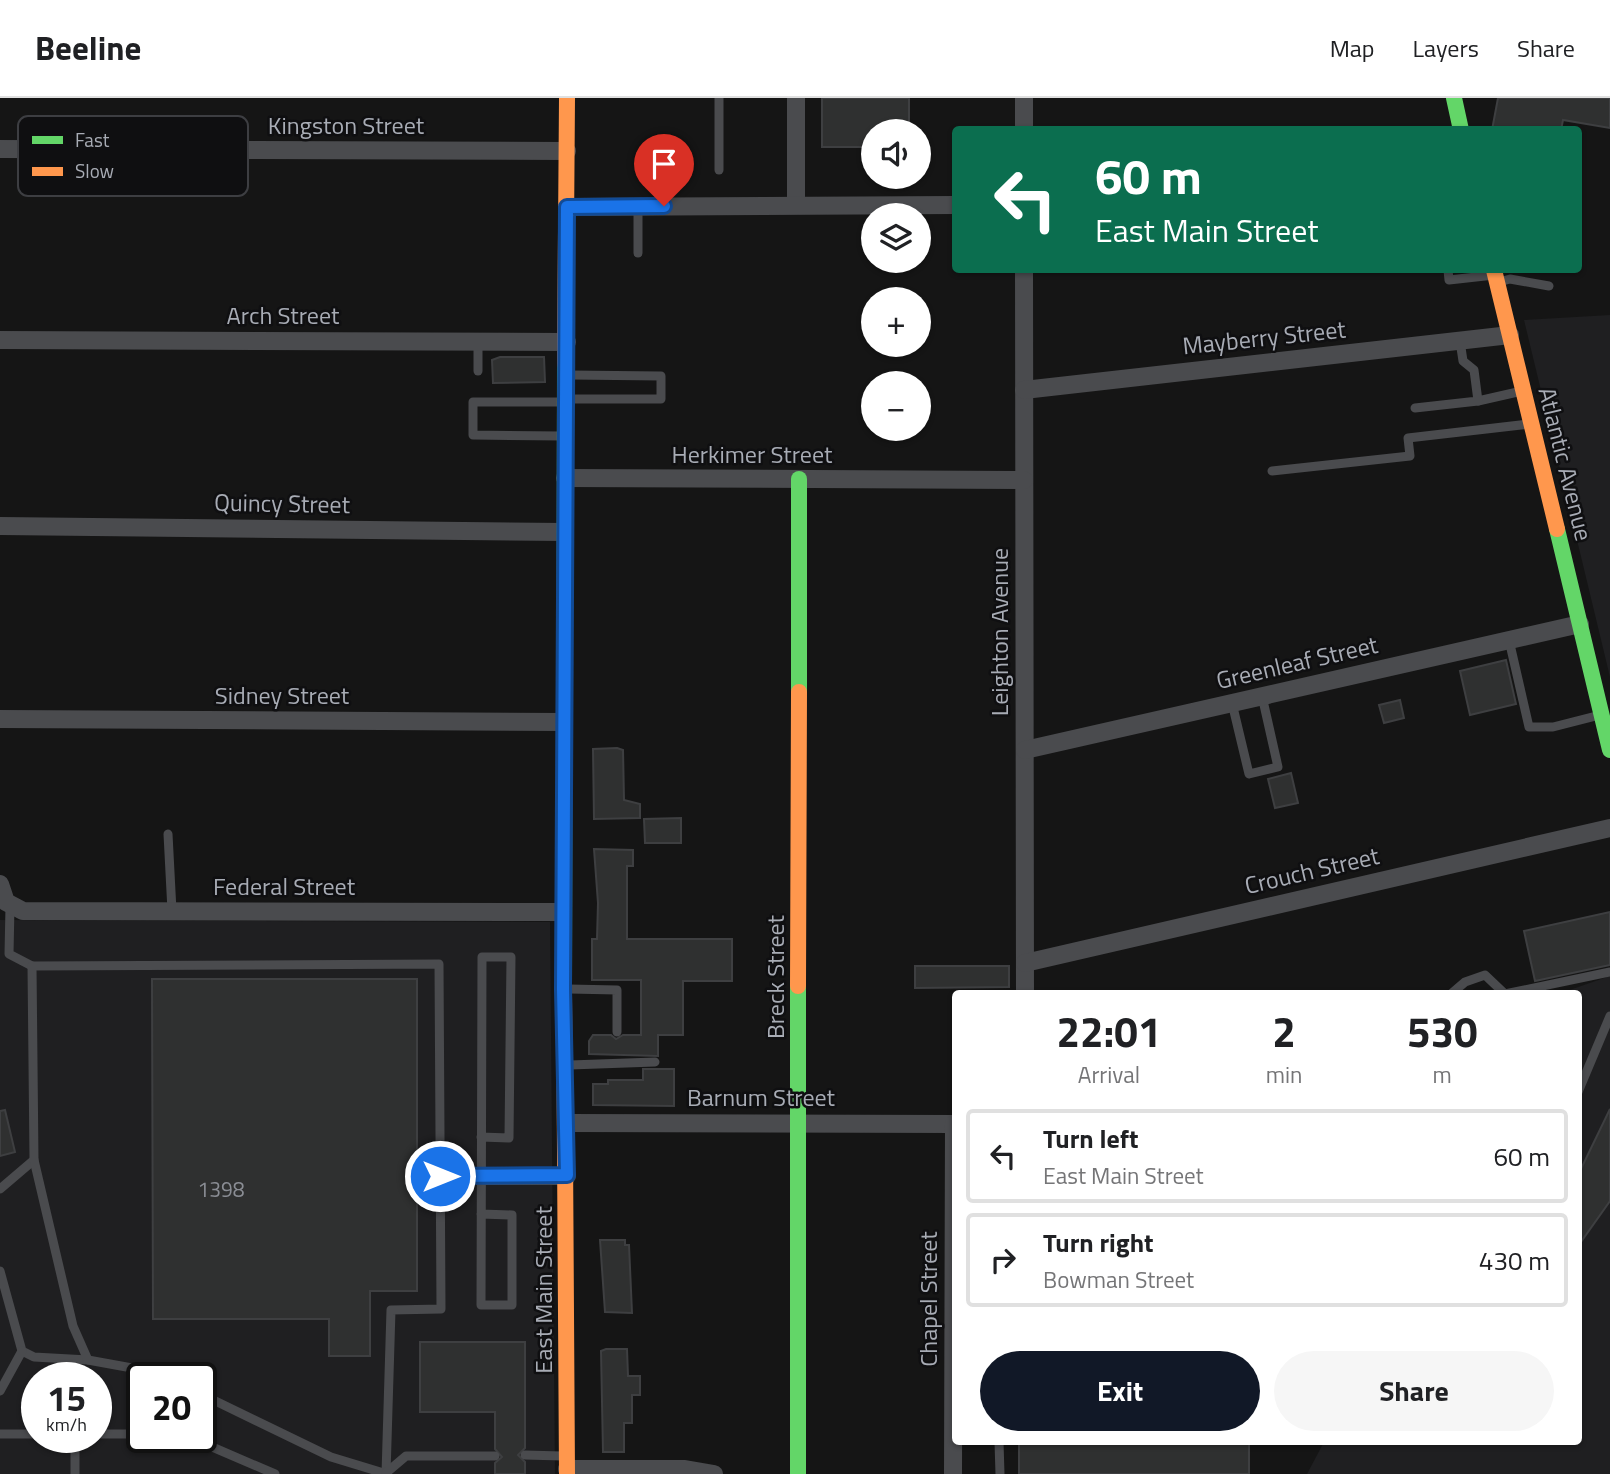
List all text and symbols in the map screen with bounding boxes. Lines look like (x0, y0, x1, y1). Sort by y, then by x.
text: Beeline (35, 23, 141, 73)
text: Map (1330, 30, 1375, 66)
text: Layers (1413, 30, 1479, 66)
text: Share (1517, 30, 1575, 66)
street label: Kingston Street (268, 107, 425, 143)
legend (18, 116, 248, 196)
map controls (861, 119, 931, 441)
button: sound (861, 119, 931, 189)
text: Fast (75, 125, 110, 154)
pin (634, 134, 694, 206)
text: 60 m (1095, 138, 1202, 213)
icon: arrive (645, 145, 683, 183)
icon: left (980, 154, 1071, 245)
text: Slow (75, 156, 114, 185)
button: layers (861, 203, 931, 273)
text: East Main Street (1095, 206, 1319, 254)
button: + (861, 287, 931, 357)
street label: Arch Street (227, 297, 340, 333)
street label: Mayberry Street (1181, 310, 1348, 363)
button: − (861, 371, 931, 441)
street label: Atlantic Avenue (1529, 383, 1602, 544)
street label: Herkimer Street (672, 436, 833, 472)
street label: Quincy Street (214, 484, 351, 522)
street label: Leighton Avenue (981, 548, 1017, 716)
street label: Greenleaf Street (1212, 626, 1382, 698)
street label: Sidney Street (215, 677, 350, 713)
street label: Crouch Street (1241, 837, 1383, 903)
street label: Federal Street (213, 868, 356, 904)
street label: Breck Street (757, 914, 793, 1039)
text: 22:01 (1056, 999, 1161, 1063)
text: 2 (1272, 999, 1296, 1063)
text: 530 (1407, 999, 1477, 1063)
text: Arrival (1078, 1057, 1140, 1092)
text: min (1266, 1057, 1302, 1092)
text: m (1433, 1057, 1452, 1092)
street label: Barnum Street (687, 1079, 836, 1115)
text: Turn left (1043, 1119, 1138, 1158)
icon: left (984, 1137, 1022, 1175)
text: 60 m (1493, 1137, 1550, 1176)
position arrow (403, 1139, 477, 1213)
text: East Main Street (1043, 1158, 1204, 1193)
house number: 1398 (197, 1173, 245, 1205)
street label: East Main Street (525, 1206, 561, 1374)
text: Turn right (1043, 1223, 1154, 1262)
street label: Chapel Street (910, 1231, 946, 1367)
icon: right (984, 1241, 1022, 1279)
text: 430 m (1479, 1241, 1550, 1280)
text: Bowman Street (1043, 1262, 1194, 1297)
button: Exit (980, 1351, 1260, 1431)
button: Share (1274, 1351, 1554, 1431)
speed limit sign: 20 (126, 1362, 217, 1453)
text: 15 (47, 1371, 86, 1425)
text: km/h (46, 1411, 87, 1438)

